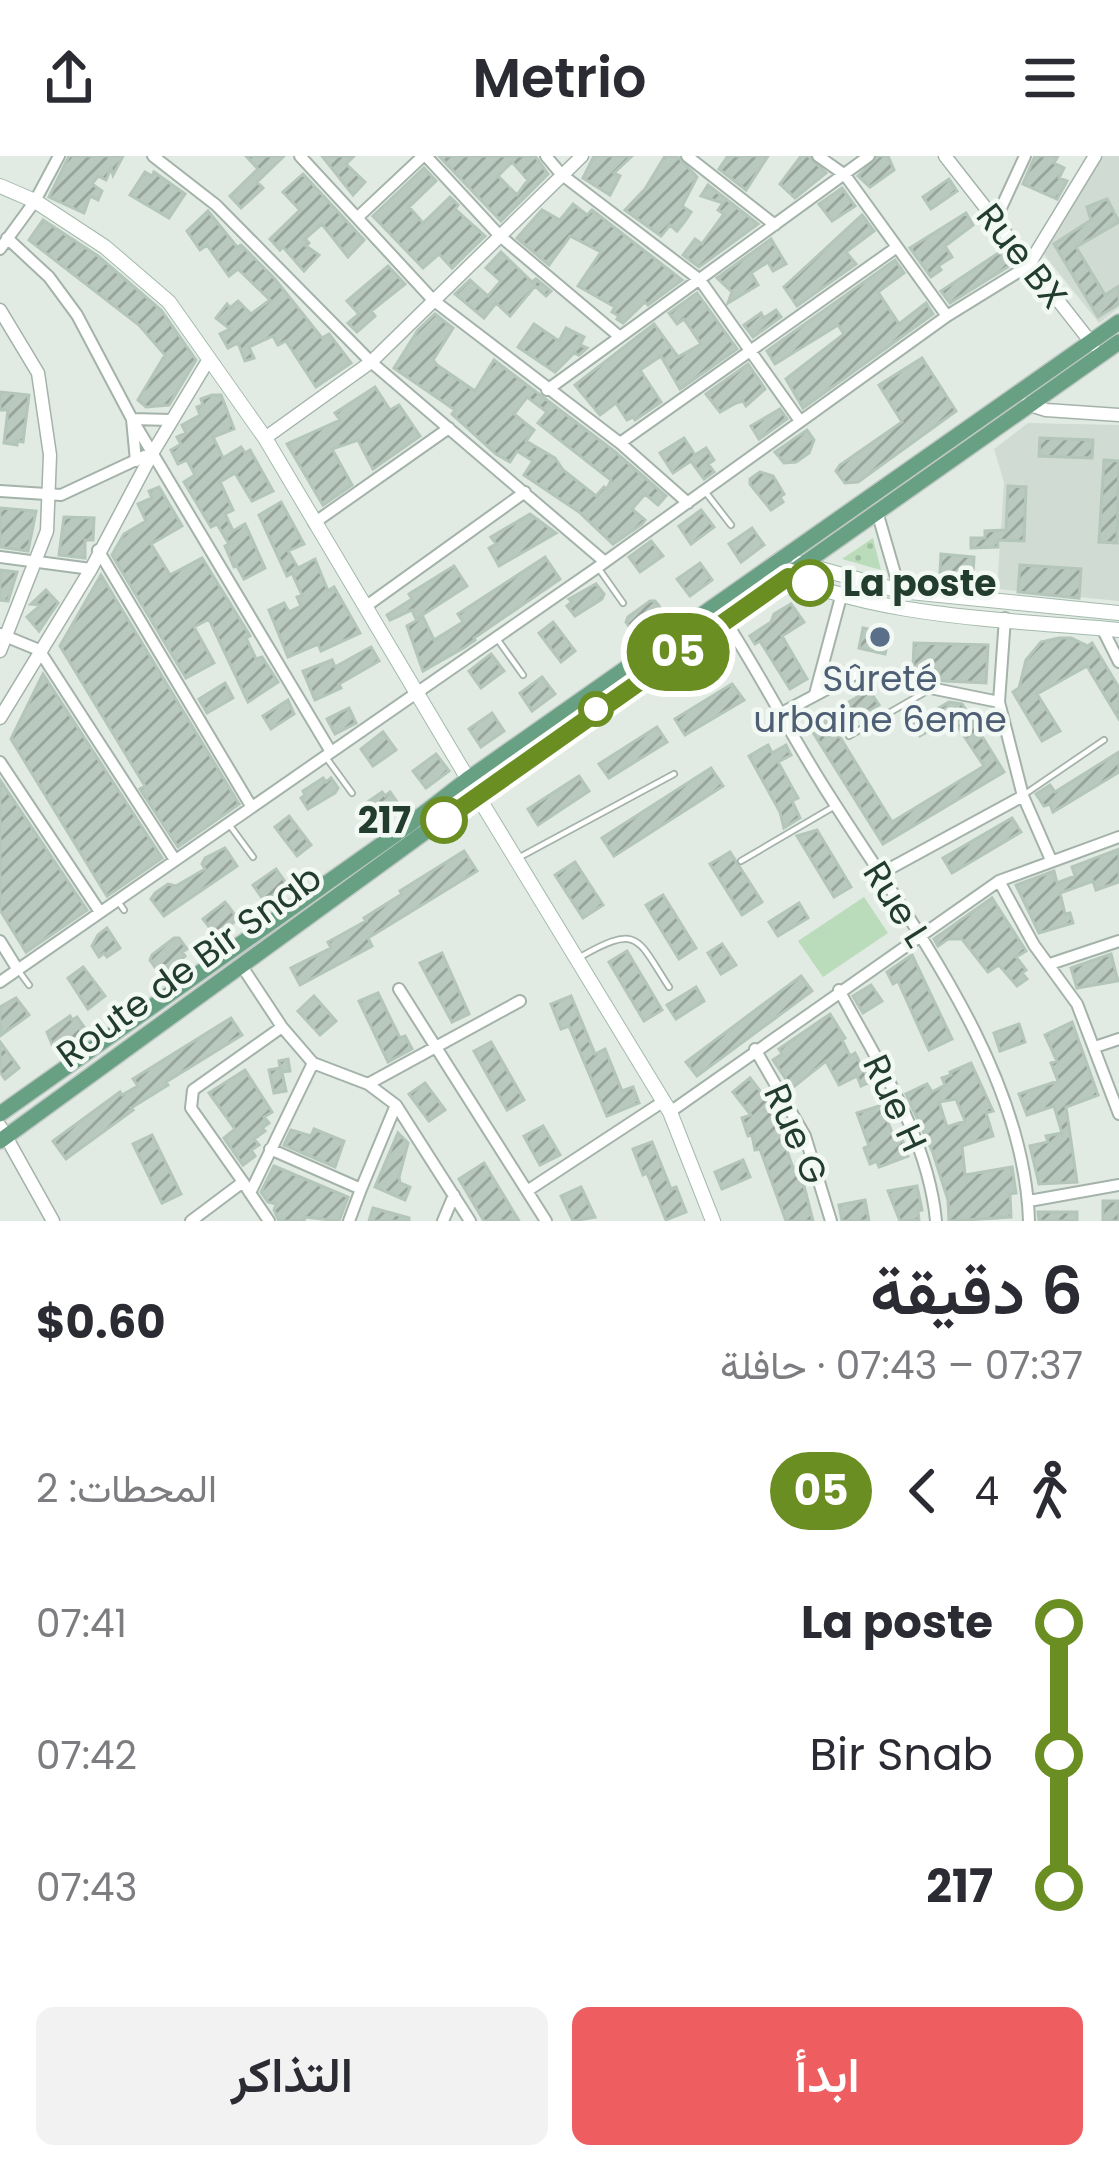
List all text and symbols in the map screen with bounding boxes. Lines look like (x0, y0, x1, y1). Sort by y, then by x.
text: Metrio (472, 40, 647, 116)
icon: share (36, 45, 102, 111)
icon: menu (1017, 45, 1083, 111)
street label: Rue BX (965, 193, 1079, 319)
place label: La poste (843, 558, 997, 609)
marker: La poste (788, 561, 832, 605)
line badge: 05 (624, 613, 732, 691)
text: 05 (651, 622, 705, 681)
marker: Sûreté urbaine 6eme (867, 624, 893, 650)
place label: Sûreté urbaine 6eme (753, 653, 1007, 745)
unlabelled marker (580, 693, 612, 725)
place label: 217 (358, 795, 411, 846)
marker: 217 (422, 798, 466, 842)
street label: Rue L (851, 851, 943, 957)
street label: Route de Bir Snab (46, 852, 332, 1080)
street label: Rue H (850, 1046, 940, 1160)
street label: Rue G (751, 1076, 841, 1192)
text: 6 دقيقة (870, 1245, 1083, 1337)
text: $0.60 (36, 1291, 166, 1354)
text: 07:37 – 07:43 · حافلة (720, 1338, 1083, 1393)
icon: back (890, 1458, 956, 1524)
icon: walk (1017, 1458, 1083, 1524)
text: المحطات: 2 (36, 1461, 217, 1516)
text: 05 (794, 1461, 848, 1520)
text: 4 (974, 1464, 999, 1519)
text: La poste (801, 1591, 993, 1654)
text: 07:41 (36, 1596, 127, 1651)
text: Bir Snab (809, 1723, 993, 1786)
text: 07:42 (36, 1728, 137, 1783)
text: 217 (926, 1855, 993, 1918)
text: 07:43 (36, 1860, 138, 1915)
button: التذاكر (36, 2007, 548, 2145)
button: ابدأ (572, 2007, 1083, 2145)

